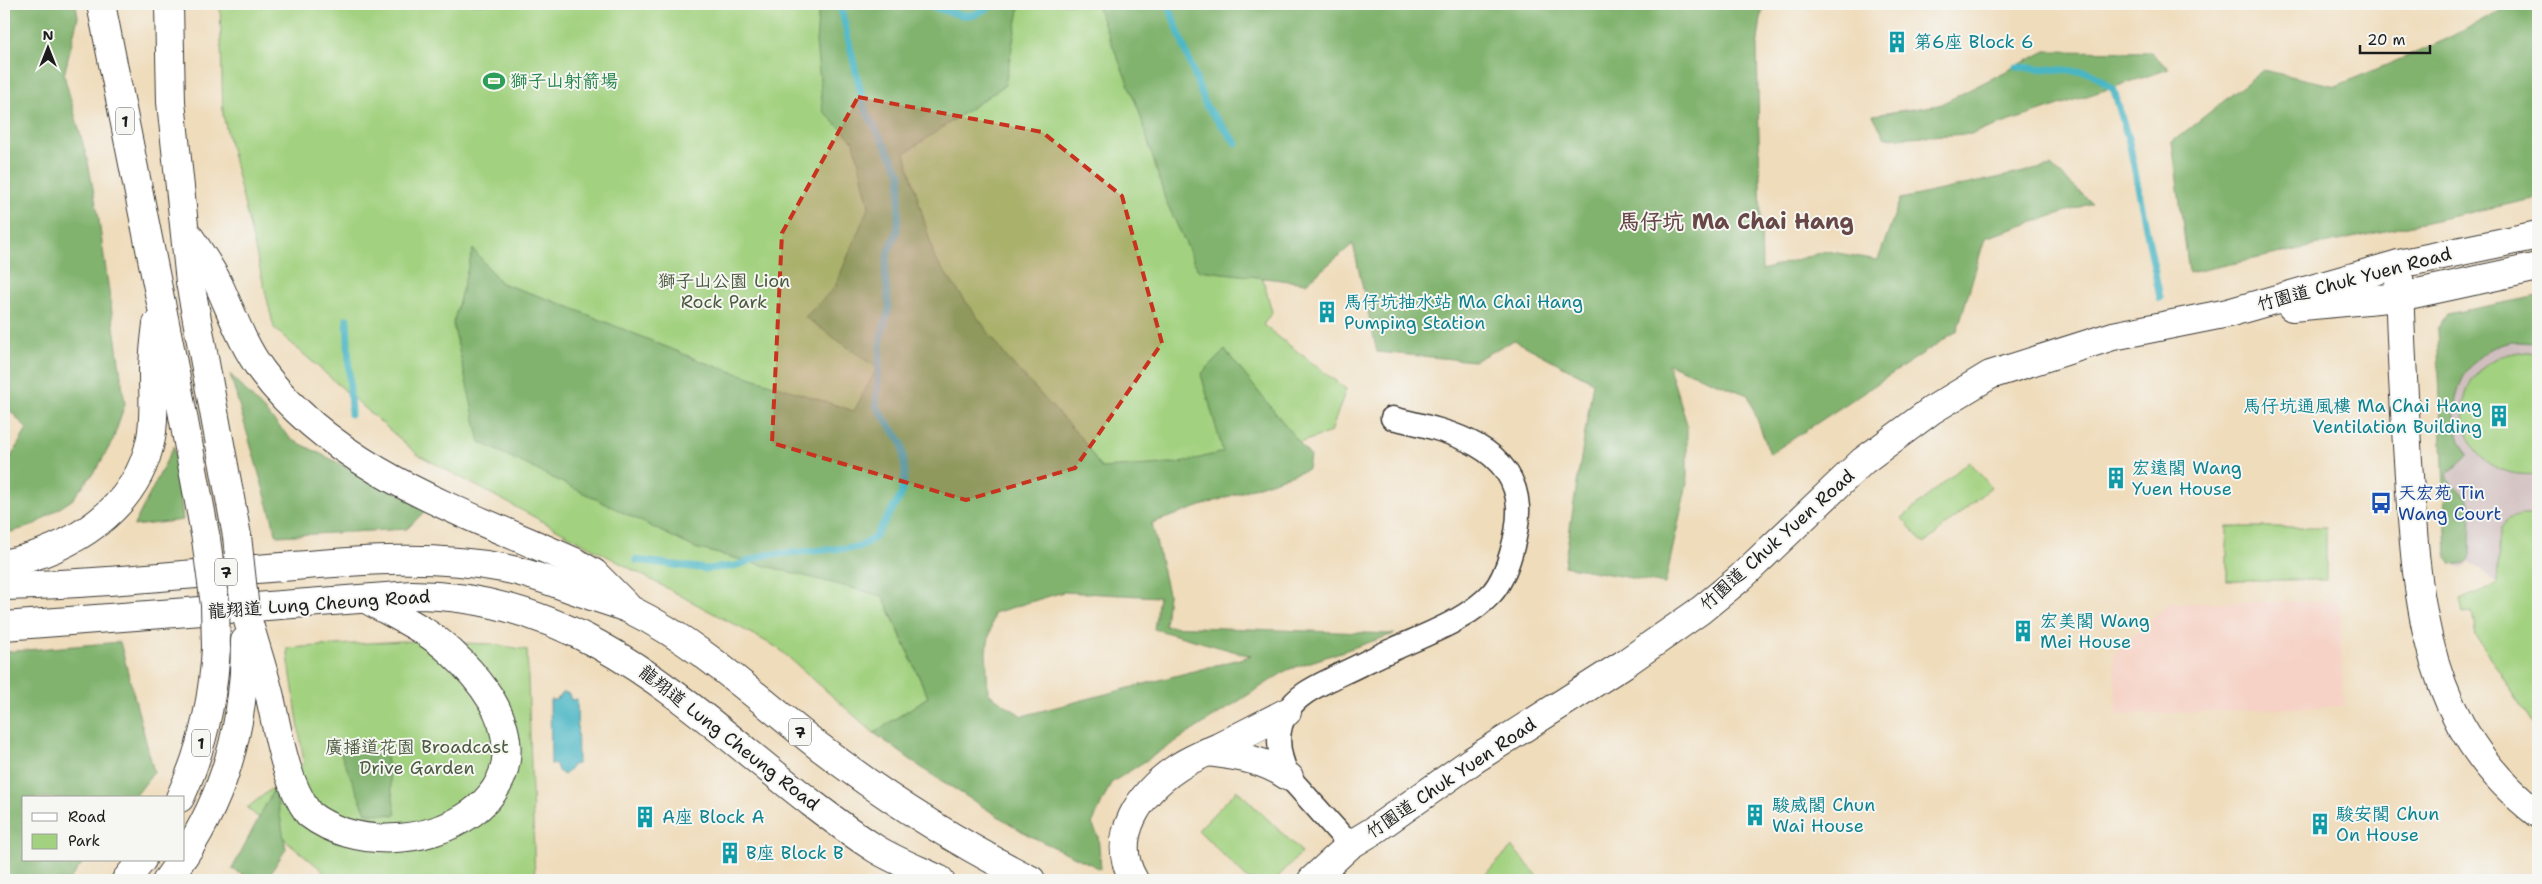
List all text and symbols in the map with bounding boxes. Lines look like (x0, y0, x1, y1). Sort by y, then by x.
north arrow (22, 22, 72, 72)
scale bar (2360, 22, 2430, 54)
text: N (42, 26, 54, 44)
building icon: 第6座 Block 6 (1884, 29, 1910, 55)
place label: 第6座 Block 6 (1914, 30, 2034, 54)
text: 20 m (2367, 30, 2406, 50)
sports icon: 獅子山射箭場 (481, 68, 507, 94)
place label: 獅子山射箭場 (510, 69, 618, 93)
road number: 1 (116, 108, 134, 134)
district label: 馬仔坑 Ma Chai Hang (1618, 207, 1854, 236)
street label: 竹園道 Chuk Yuen Road (2254, 241, 2454, 317)
park label: 獅子山公園 Lion Rock Park (658, 269, 790, 314)
place label: 馬仔坑抽水站 Ma Chai Hang Pumping Station (1344, 290, 1583, 335)
building icon: 馬仔坑抽水站 Ma Chai Hang Pumping Station (1314, 299, 1340, 325)
place label: 馬仔坑通風樓 Ma Chai Hang Ventilation Building (2243, 394, 2482, 439)
building icon: 馬仔坑通風樓 Ma Chai Hang Ventilation Building (2486, 403, 2512, 429)
place label: 宏遠閣 Wang Yuen House (2132, 456, 2242, 501)
street label: 竹園道 Chuk Yuen Road (1694, 464, 1860, 616)
building icon: 宏遠閣 Wang Yuen House (2103, 465, 2129, 491)
place label: 天宏苑 Tin Wang Court (2398, 481, 2502, 526)
bus stop icon: 天宏苑 Tin Wang Court (2368, 490, 2394, 516)
road number: 7 (215, 558, 237, 586)
street label: 龍翔道 Lung Cheung Road (207, 584, 431, 624)
place label: 宏美閣 Wang Mei House (2040, 609, 2150, 654)
building icon: 宏美閣 Wang Mei House (2010, 618, 2036, 644)
street label: 龍翔道 Lung Cheung Road (634, 660, 824, 816)
street label: 竹園道 Chuk Yuen Road (1361, 712, 1541, 844)
road number: 7 (789, 719, 811, 746)
road number: 1 (192, 730, 210, 756)
park label: 廣播道花園 Broadcast Drive Garden (325, 735, 509, 780)
place label: 駿威閣 Chun Wai House (1772, 793, 1875, 838)
legend (22, 796, 185, 862)
building icon: 駿威閣 Chun Wai House (1742, 802, 1768, 828)
place label: 駿安閣 Chun On House (2336, 802, 2439, 847)
building icon: A座 Block A (632, 804, 658, 830)
place label: A座 Block A (662, 805, 765, 829)
text: Road (68, 807, 106, 827)
building icon: 駿安閣 Chun On House (2307, 811, 2333, 837)
text: Park (68, 831, 100, 851)
building icon: B座 Block B (717, 840, 743, 866)
place label: B座 Block B (746, 841, 844, 865)

